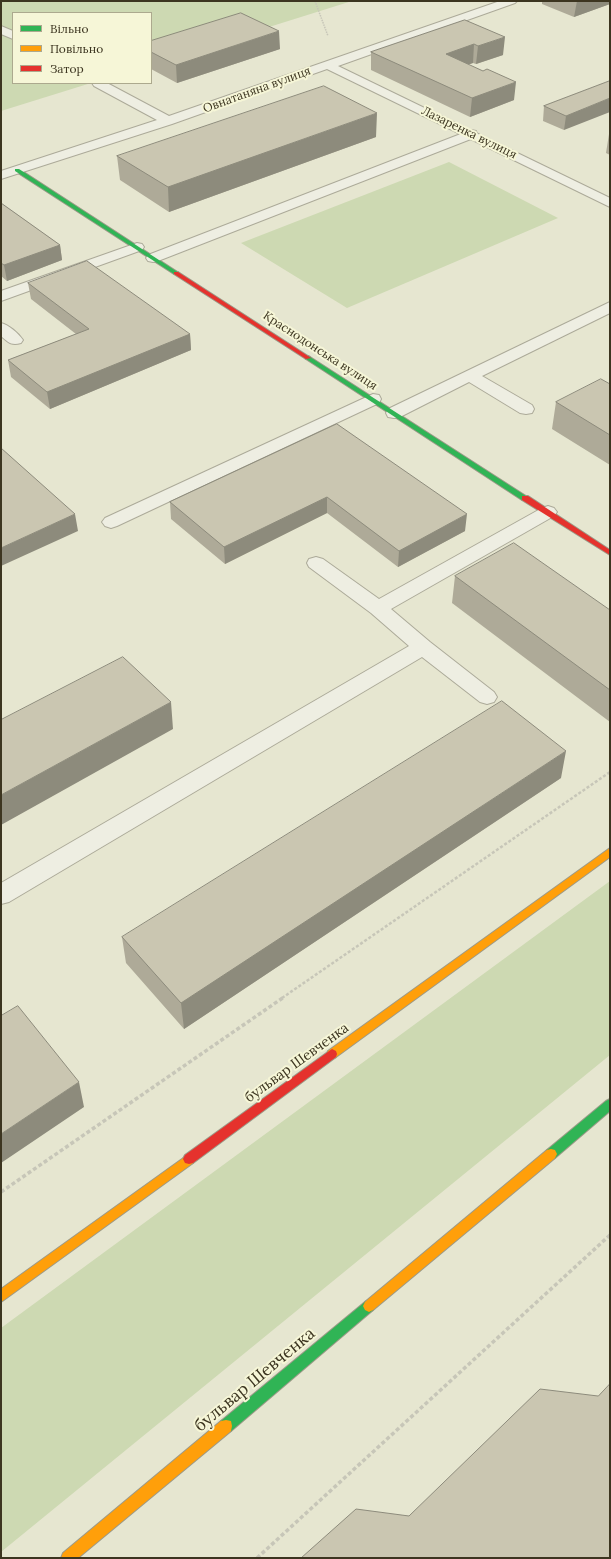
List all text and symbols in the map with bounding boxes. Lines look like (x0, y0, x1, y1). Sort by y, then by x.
legend (12, 12, 152, 84)
text: Вільно (50, 21, 89, 36)
text: Повільно (50, 41, 103, 56)
text: Затор (50, 61, 84, 76)
street label: Овнатаняна вулиця (201, 64, 313, 116)
street label: Лазаренка вулиця (419, 104, 519, 162)
street label: Краснодонська вулиця (260, 309, 380, 393)
street label: бульвар Шевченка (242, 1020, 352, 1106)
street label: бульвар Шевченка (191, 1324, 319, 1436)

